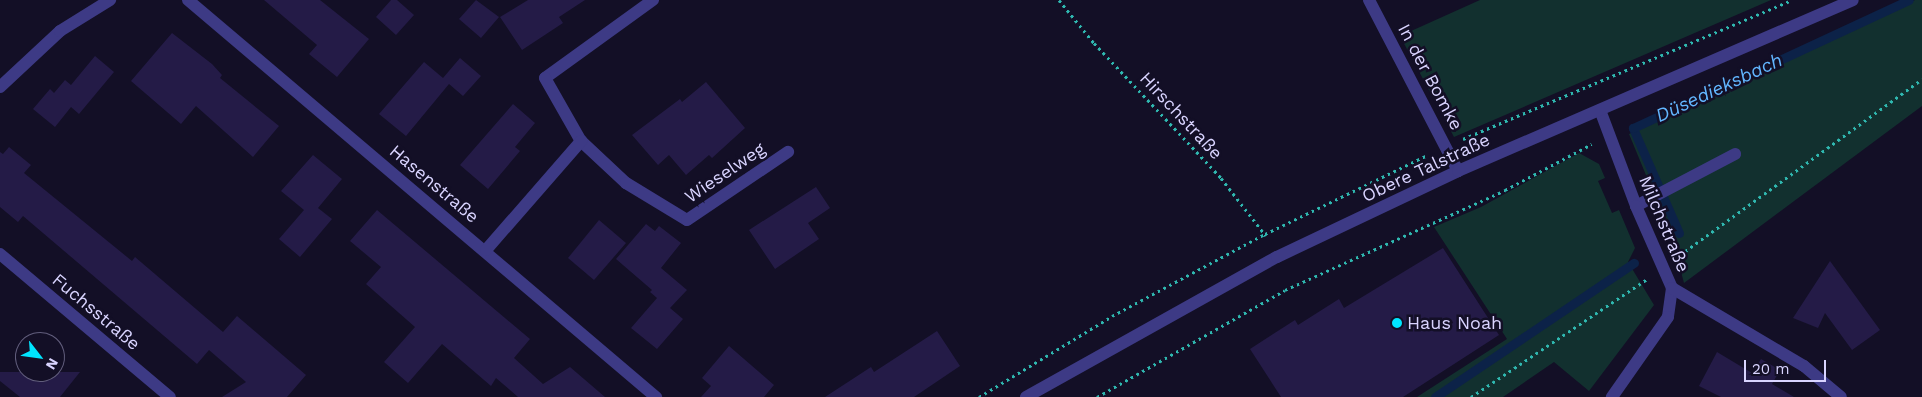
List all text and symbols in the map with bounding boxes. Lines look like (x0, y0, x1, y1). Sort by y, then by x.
street label: In der Bomke (1393, 20, 1467, 134)
water label: Düsedieksbach (1652, 49, 1786, 127)
street label: Hirschstraße (1135, 68, 1227, 164)
street label: Obere Talstraße (1358, 129, 1494, 207)
street label: Wieselweg (681, 138, 769, 208)
street label: Hasenstraße (385, 140, 483, 228)
street label: Milchstraße (1634, 173, 1694, 275)
street label: Fuchsstraße (48, 269, 144, 355)
place label: Haus Noah (1407, 312, 1502, 334)
marker: Haus Noah (1391, 317, 1403, 329)
north arrow (15, 332, 65, 382)
scale bar (1747, 350, 1830, 382)
text: N (43, 356, 62, 372)
text: 20 m (1752, 360, 1790, 378)

